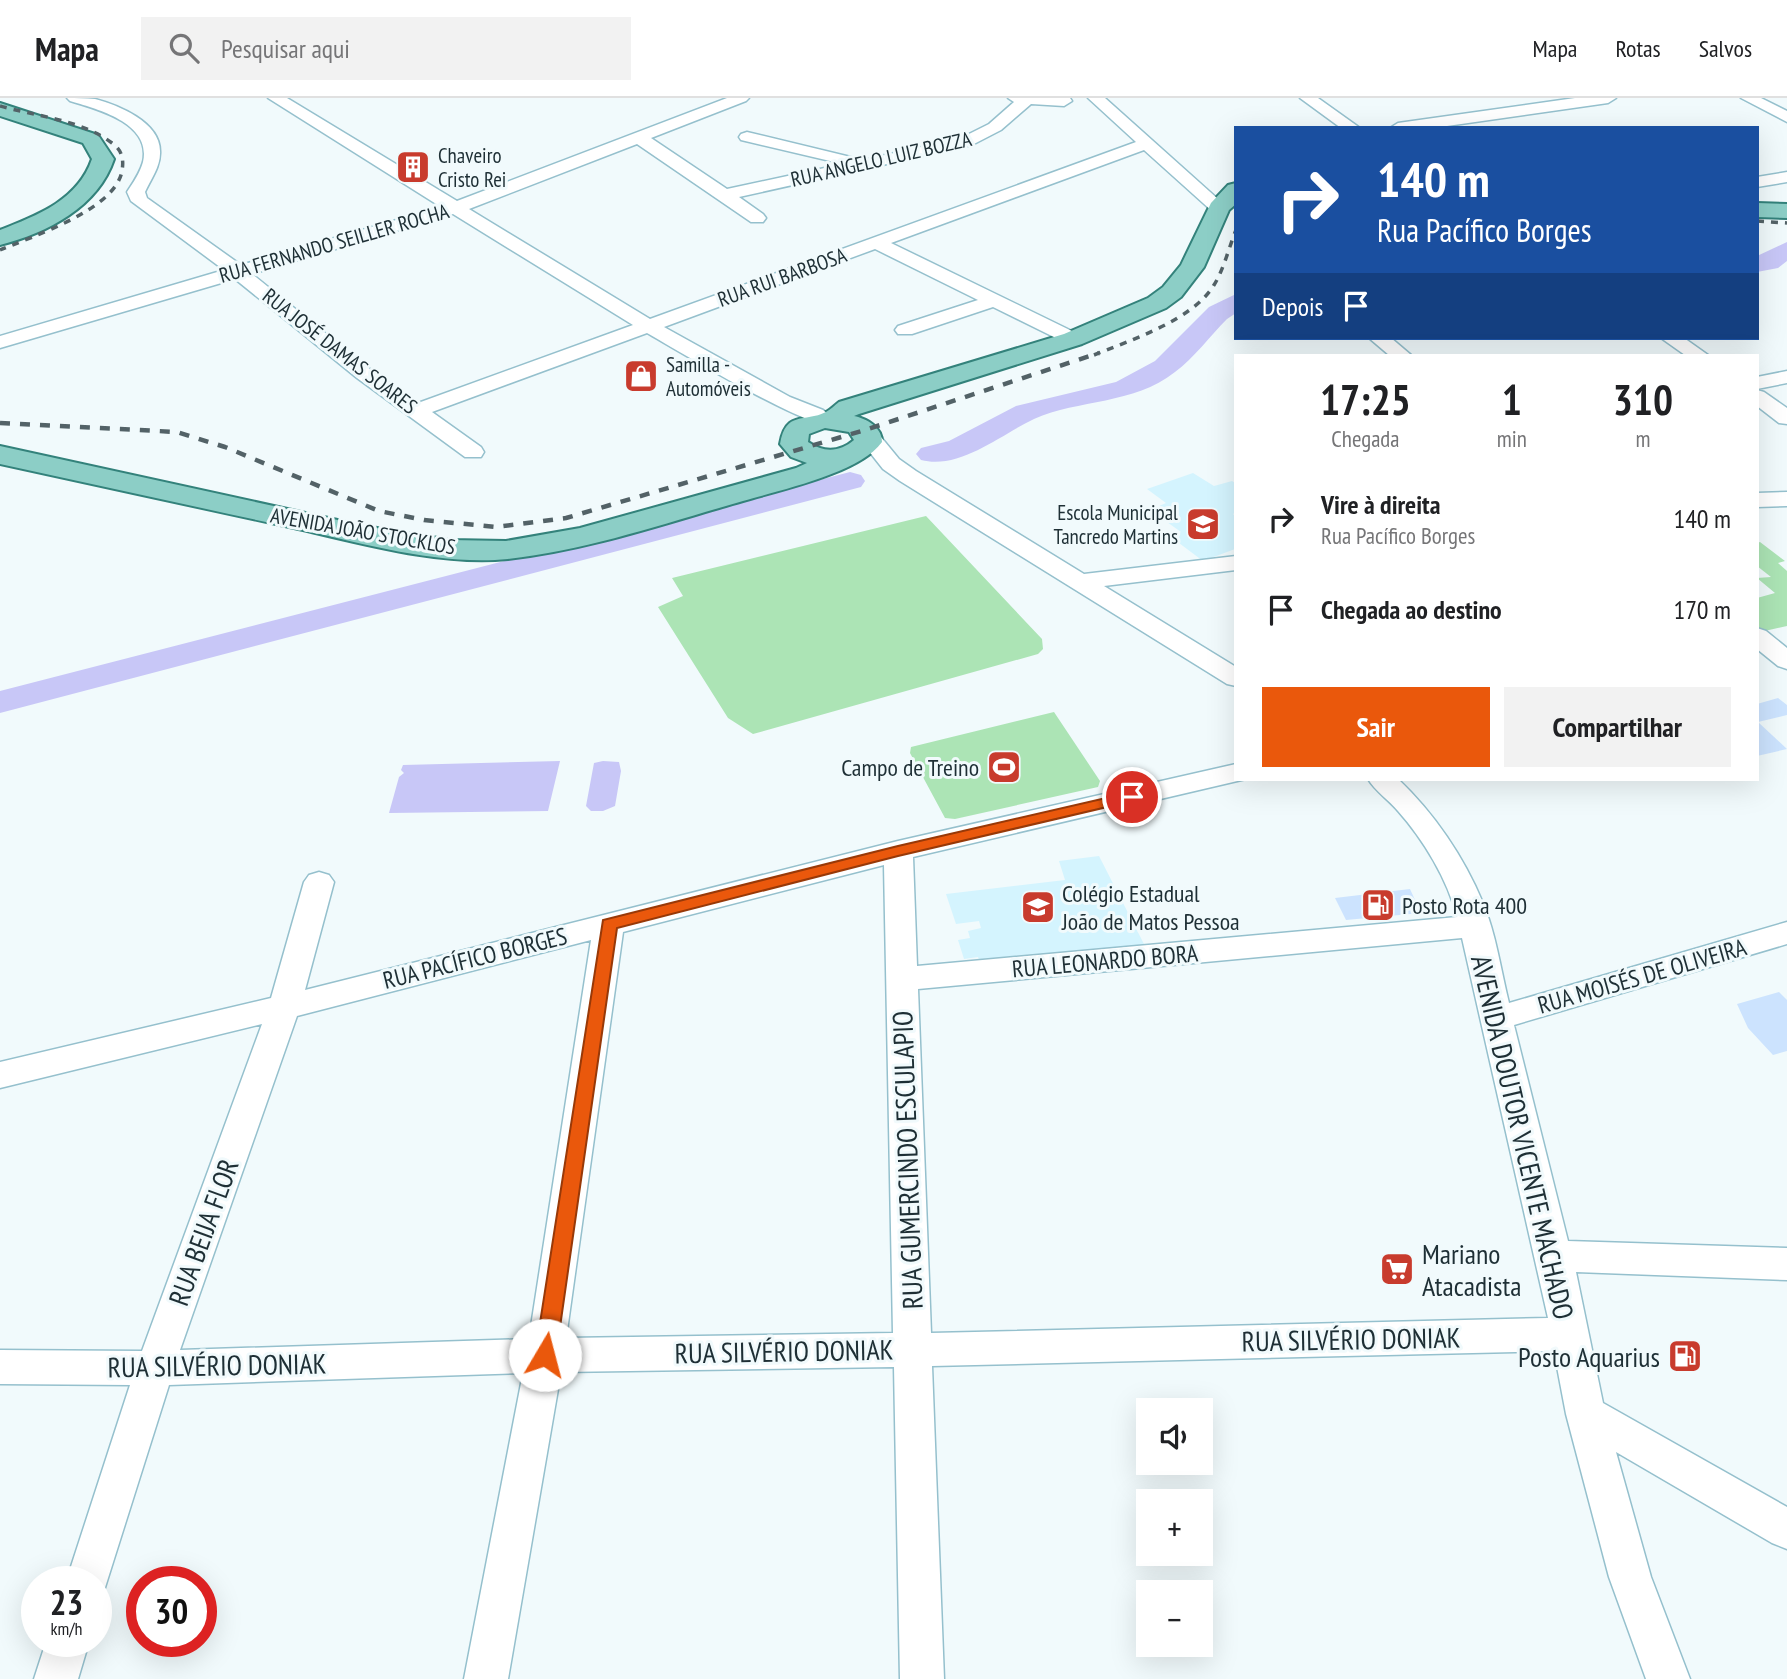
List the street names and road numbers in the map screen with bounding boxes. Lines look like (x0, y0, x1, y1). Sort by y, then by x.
street label: RUA ANGELO LUIZ BOZZA (788, 125, 974, 193)
street label: RUA FERNANDO SEILLER ROCHA (216, 197, 452, 289)
street label: RUA RUI BARBOSA (714, 241, 850, 313)
street label: RUA JOSÉ DAMAS SOARES (257, 282, 423, 420)
street label: AVENIDA JOÃO STOCKLOS (269, 501, 457, 561)
street label: RUA PACÍFICO BORGES (380, 920, 570, 996)
street label: RUA MOISÉS DE OLIVEIRA (1534, 931, 1751, 1021)
street label: RUA LEONARDO BORA (1011, 937, 1200, 985)
street label: AVENIDA DOUTOR VICENTE MACHADO (1463, 951, 1583, 1323)
street label: RUA GUMERCINDO ESCULAPIO (883, 1010, 931, 1310)
street label: RUA BEIJA FLOR (159, 1154, 247, 1310)
street label: RUA SILVÉRIO DONIAK (1241, 1319, 1461, 1359)
street label: RUA SILVÉRIO DONIAK (674, 1331, 894, 1371)
street label: RUA SILVÉRIO DONIAK (107, 1345, 327, 1385)

